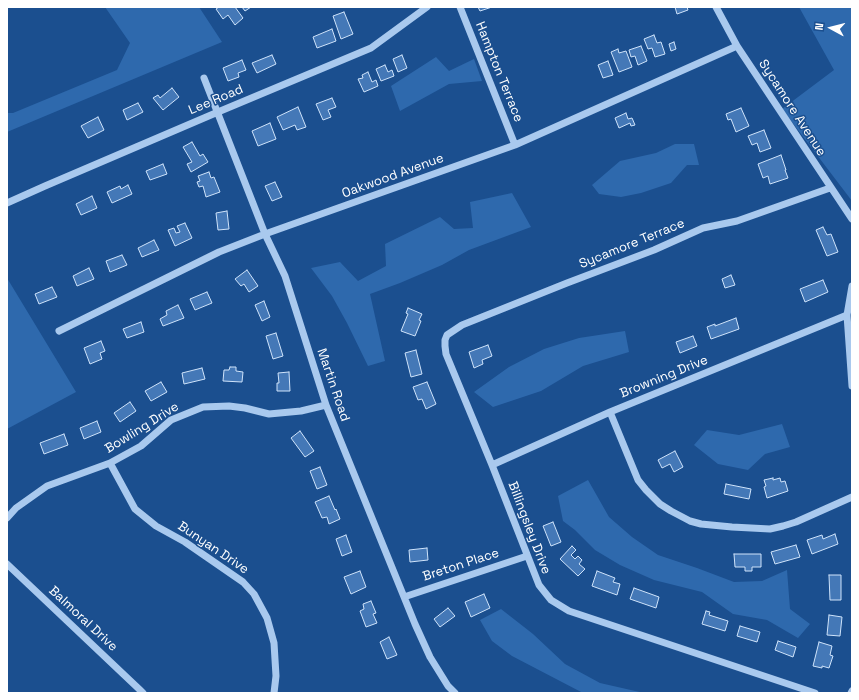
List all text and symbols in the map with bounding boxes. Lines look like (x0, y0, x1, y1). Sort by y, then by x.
north arrow (811, 8, 851, 48)
street label: Hampton Terrace (472, 20, 526, 124)
text: N (812, 22, 826, 31)
street label: Sycamore Avenue (755, 57, 829, 159)
street label: Lee Road (186, 82, 246, 118)
street label: Oakwood Avenue (340, 150, 446, 202)
street label: Sycamore Terrace (577, 216, 687, 272)
street label: Martin Road (313, 347, 353, 423)
street label: Browning Drive (618, 352, 710, 402)
street label: Bowling Drive (102, 399, 182, 457)
street label: Billingsley Drive (504, 480, 554, 576)
street label: Bunyan Drive (175, 519, 251, 577)
street label: Breton Place (421, 545, 501, 585)
street label: Balmoral Drive (45, 583, 121, 655)

